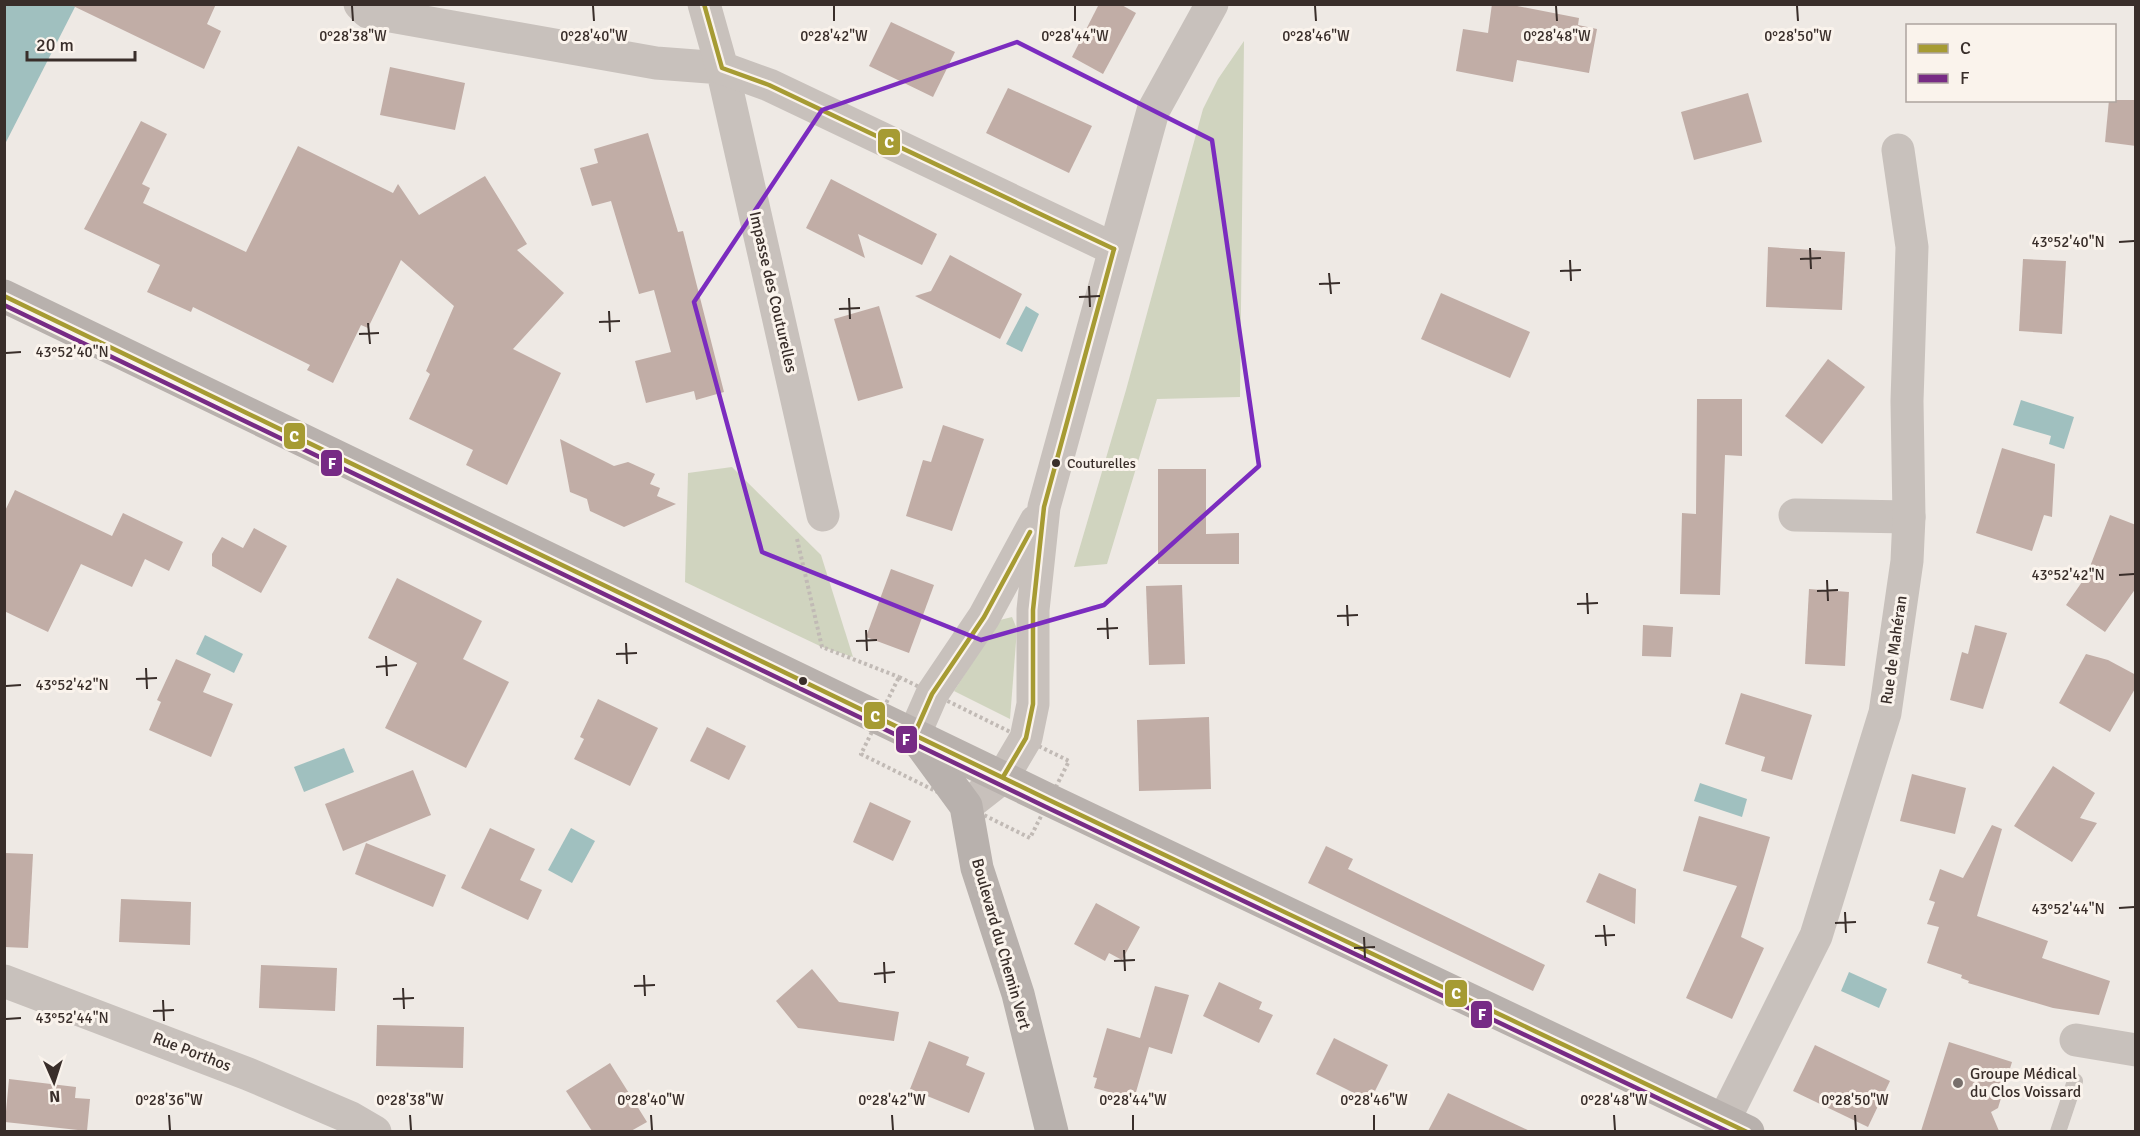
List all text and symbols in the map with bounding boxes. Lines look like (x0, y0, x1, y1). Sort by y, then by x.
scale bar (27, 24, 135, 62)
legend (1906, 24, 2116, 102)
text: 0°28'38"W (319, 27, 387, 45)
text: 0°28'40"W (560, 27, 628, 45)
text: 0°28'42"W (800, 27, 868, 45)
text: 0°28'44"W (1041, 27, 1109, 45)
text: 0°28'46"W (1282, 27, 1350, 45)
text: 0°28'48"W (1523, 27, 1591, 45)
text: 0°28'50"W (1764, 27, 1832, 45)
text: 20 m (36, 34, 74, 56)
text: C (1960, 37, 1971, 59)
text: F (1960, 67, 1969, 89)
line badge: C (877, 128, 901, 156)
text: C (884, 133, 894, 153)
street label: Impasse des Couturelles (745, 209, 801, 375)
text: 43°52'40"N (2031, 233, 2105, 251)
text: 43°52'40"N (35, 343, 109, 361)
line badge: C (283, 422, 306, 450)
text: C (289, 427, 299, 447)
line badge: F (320, 449, 343, 477)
text: F (328, 454, 337, 474)
place label: Couturelles (1067, 455, 1136, 472)
marker: Couturelles (1050, 457, 1062, 469)
text: 43°52'42"N (2031, 566, 2105, 584)
street label: Rue de Mahéran (1876, 594, 1912, 706)
unlabelled marker (797, 675, 809, 687)
text: 43°52'42"N (35, 676, 109, 694)
line badge: C (863, 701, 886, 730)
text: C (870, 707, 880, 727)
line badge: F (895, 725, 918, 754)
text: F (902, 730, 911, 750)
street label: Boulevard du Chemin Vert (967, 856, 1035, 1032)
text: 43°52'44"N (2031, 900, 2105, 918)
line badge: C (1444, 979, 1468, 1008)
text: C (1451, 984, 1461, 1004)
line badge: F (1470, 1000, 1493, 1029)
text: F (1478, 1005, 1487, 1025)
text: 43°52'44"N (35, 1009, 109, 1027)
street label: Rue Porthos (150, 1028, 234, 1076)
north arrow (24, 1052, 84, 1112)
place label: Groupe Médical du Clos Voissard (1970, 1064, 2081, 1102)
marker: Groupe Médical du Clos Voissard (1951, 1076, 1965, 1090)
text: N (49, 1086, 61, 1106)
text: 0°28'36"W (135, 1091, 203, 1109)
text: 0°28'38"W (376, 1091, 444, 1109)
text: 0°28'40"W (617, 1091, 685, 1109)
text: 0°28'42"W (858, 1091, 926, 1109)
text: 0°28'44"W (1099, 1091, 1167, 1109)
text: 0°28'46"W (1340, 1091, 1408, 1109)
text: 0°28'48"W (1580, 1091, 1648, 1109)
text: 0°28'50"W (1821, 1091, 1889, 1109)

